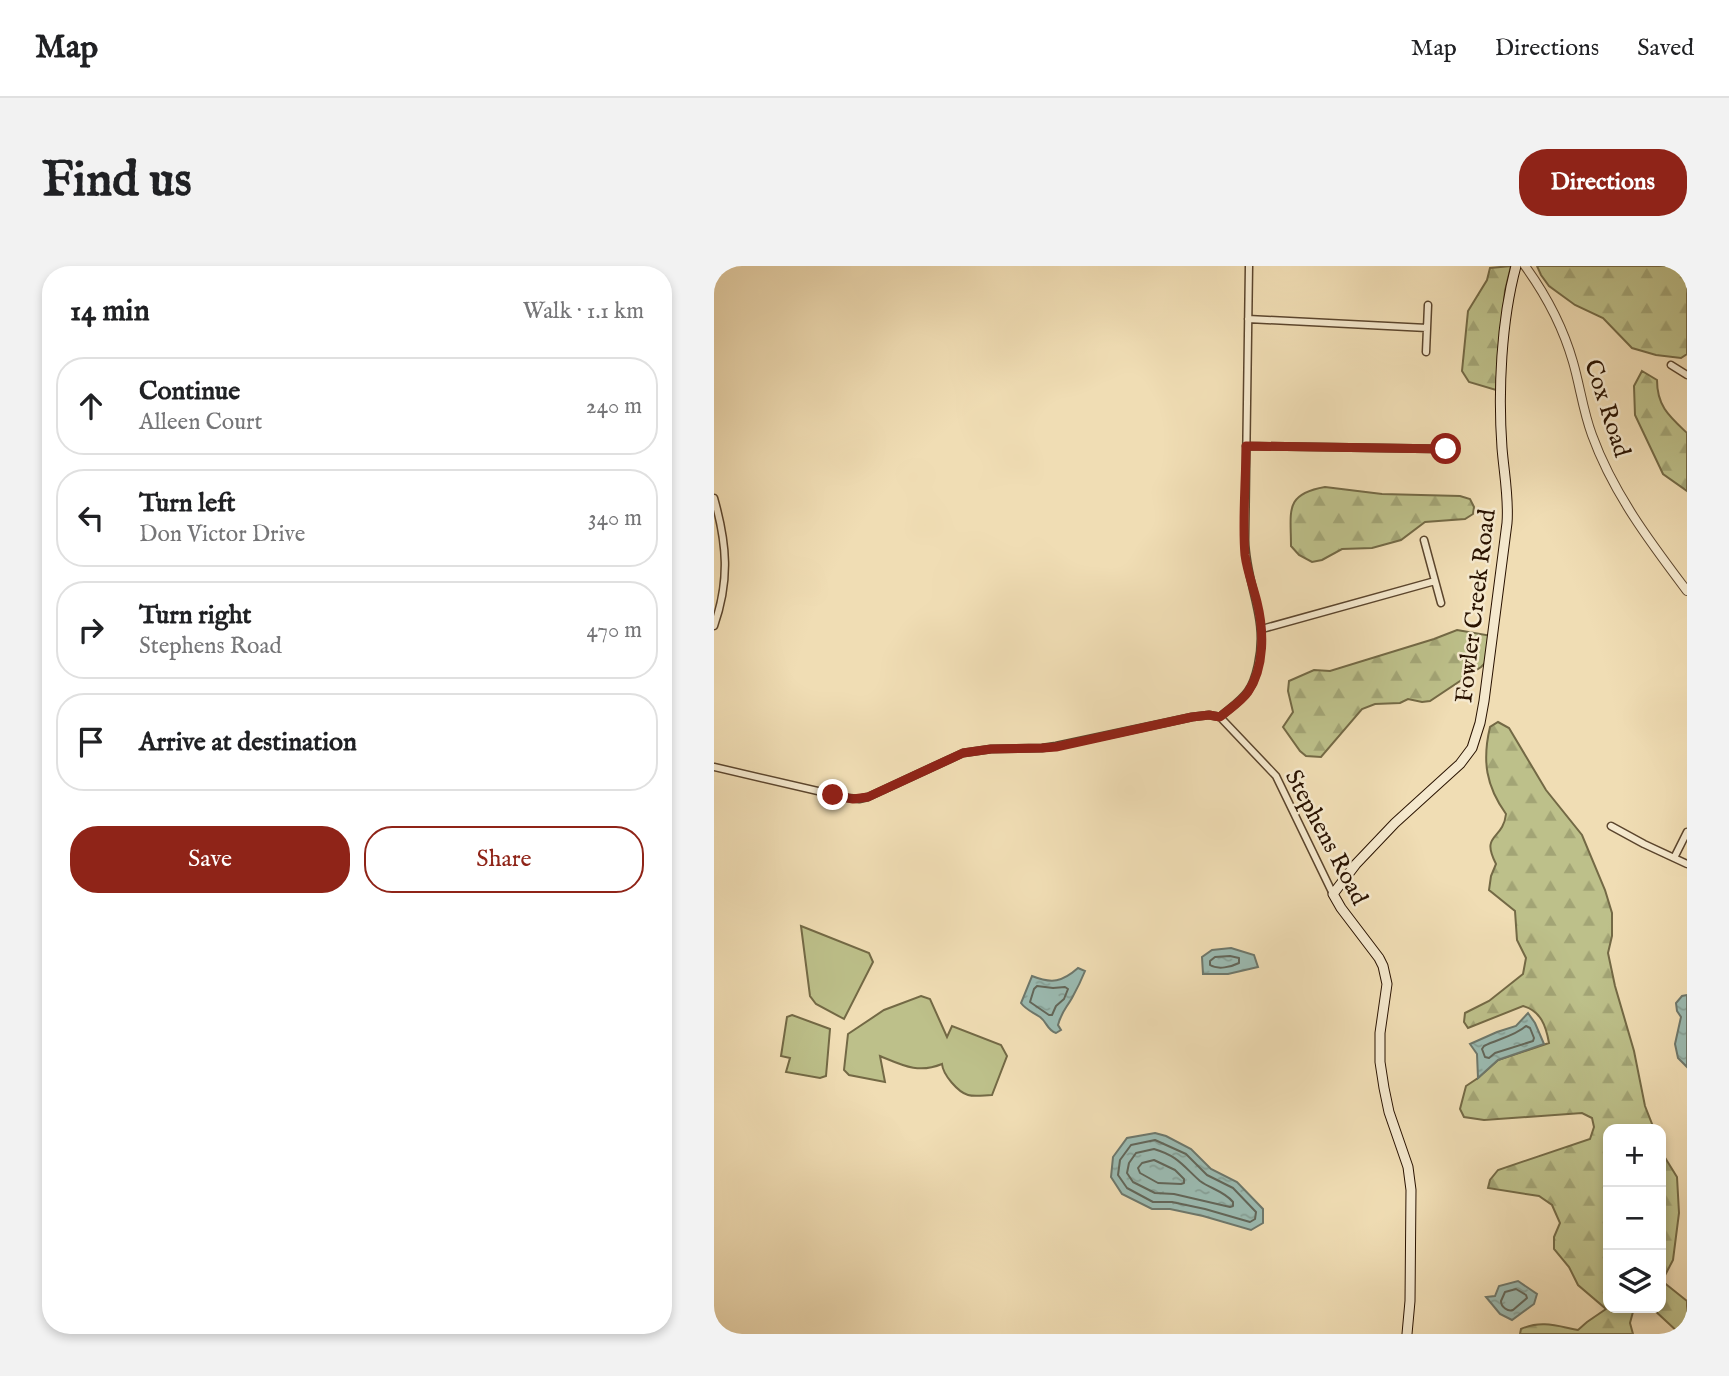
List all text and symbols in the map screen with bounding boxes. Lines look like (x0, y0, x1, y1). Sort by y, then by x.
text: Map (35, 27, 98, 69)
text: Map (1411, 33, 1457, 64)
text: Directions (1495, 33, 1599, 64)
text: Saved (1637, 33, 1694, 64)
button: Directions (1519, 149, 1687, 216)
text: Find us (42, 151, 192, 213)
text: 14 min (70, 293, 150, 331)
text: Walk · 1.1 km (523, 297, 644, 326)
street label: Cox Road (1576, 356, 1637, 461)
text: Continue (139, 375, 240, 408)
icon: ahead (72, 387, 110, 425)
text: 240 m (586, 392, 642, 421)
text: Alleen Court (139, 408, 262, 437)
route start (1430, 433, 1461, 464)
text: Turn left (139, 487, 236, 520)
icon: left (72, 499, 110, 537)
text: 340 m (588, 504, 642, 533)
street label: Fowler Creek Road (1449, 507, 1504, 705)
text: Don Victor Drive (139, 520, 305, 549)
text: Turn right (139, 599, 252, 632)
icon: right (72, 611, 110, 649)
text: 470 m (587, 616, 642, 645)
text: Stephens Road (139, 632, 282, 661)
icon: arrive (72, 723, 110, 761)
text: Arrive at destination (139, 726, 357, 759)
street label: Stephens Road (1277, 765, 1374, 911)
route end (817, 779, 848, 810)
button: Save (70, 826, 350, 893)
button: Share (364, 826, 644, 893)
map controls (1603, 1124, 1666, 1313)
button: + (1603, 1124, 1666, 1187)
button: − (1603, 1187, 1666, 1250)
button: layers (1603, 1250, 1666, 1313)

